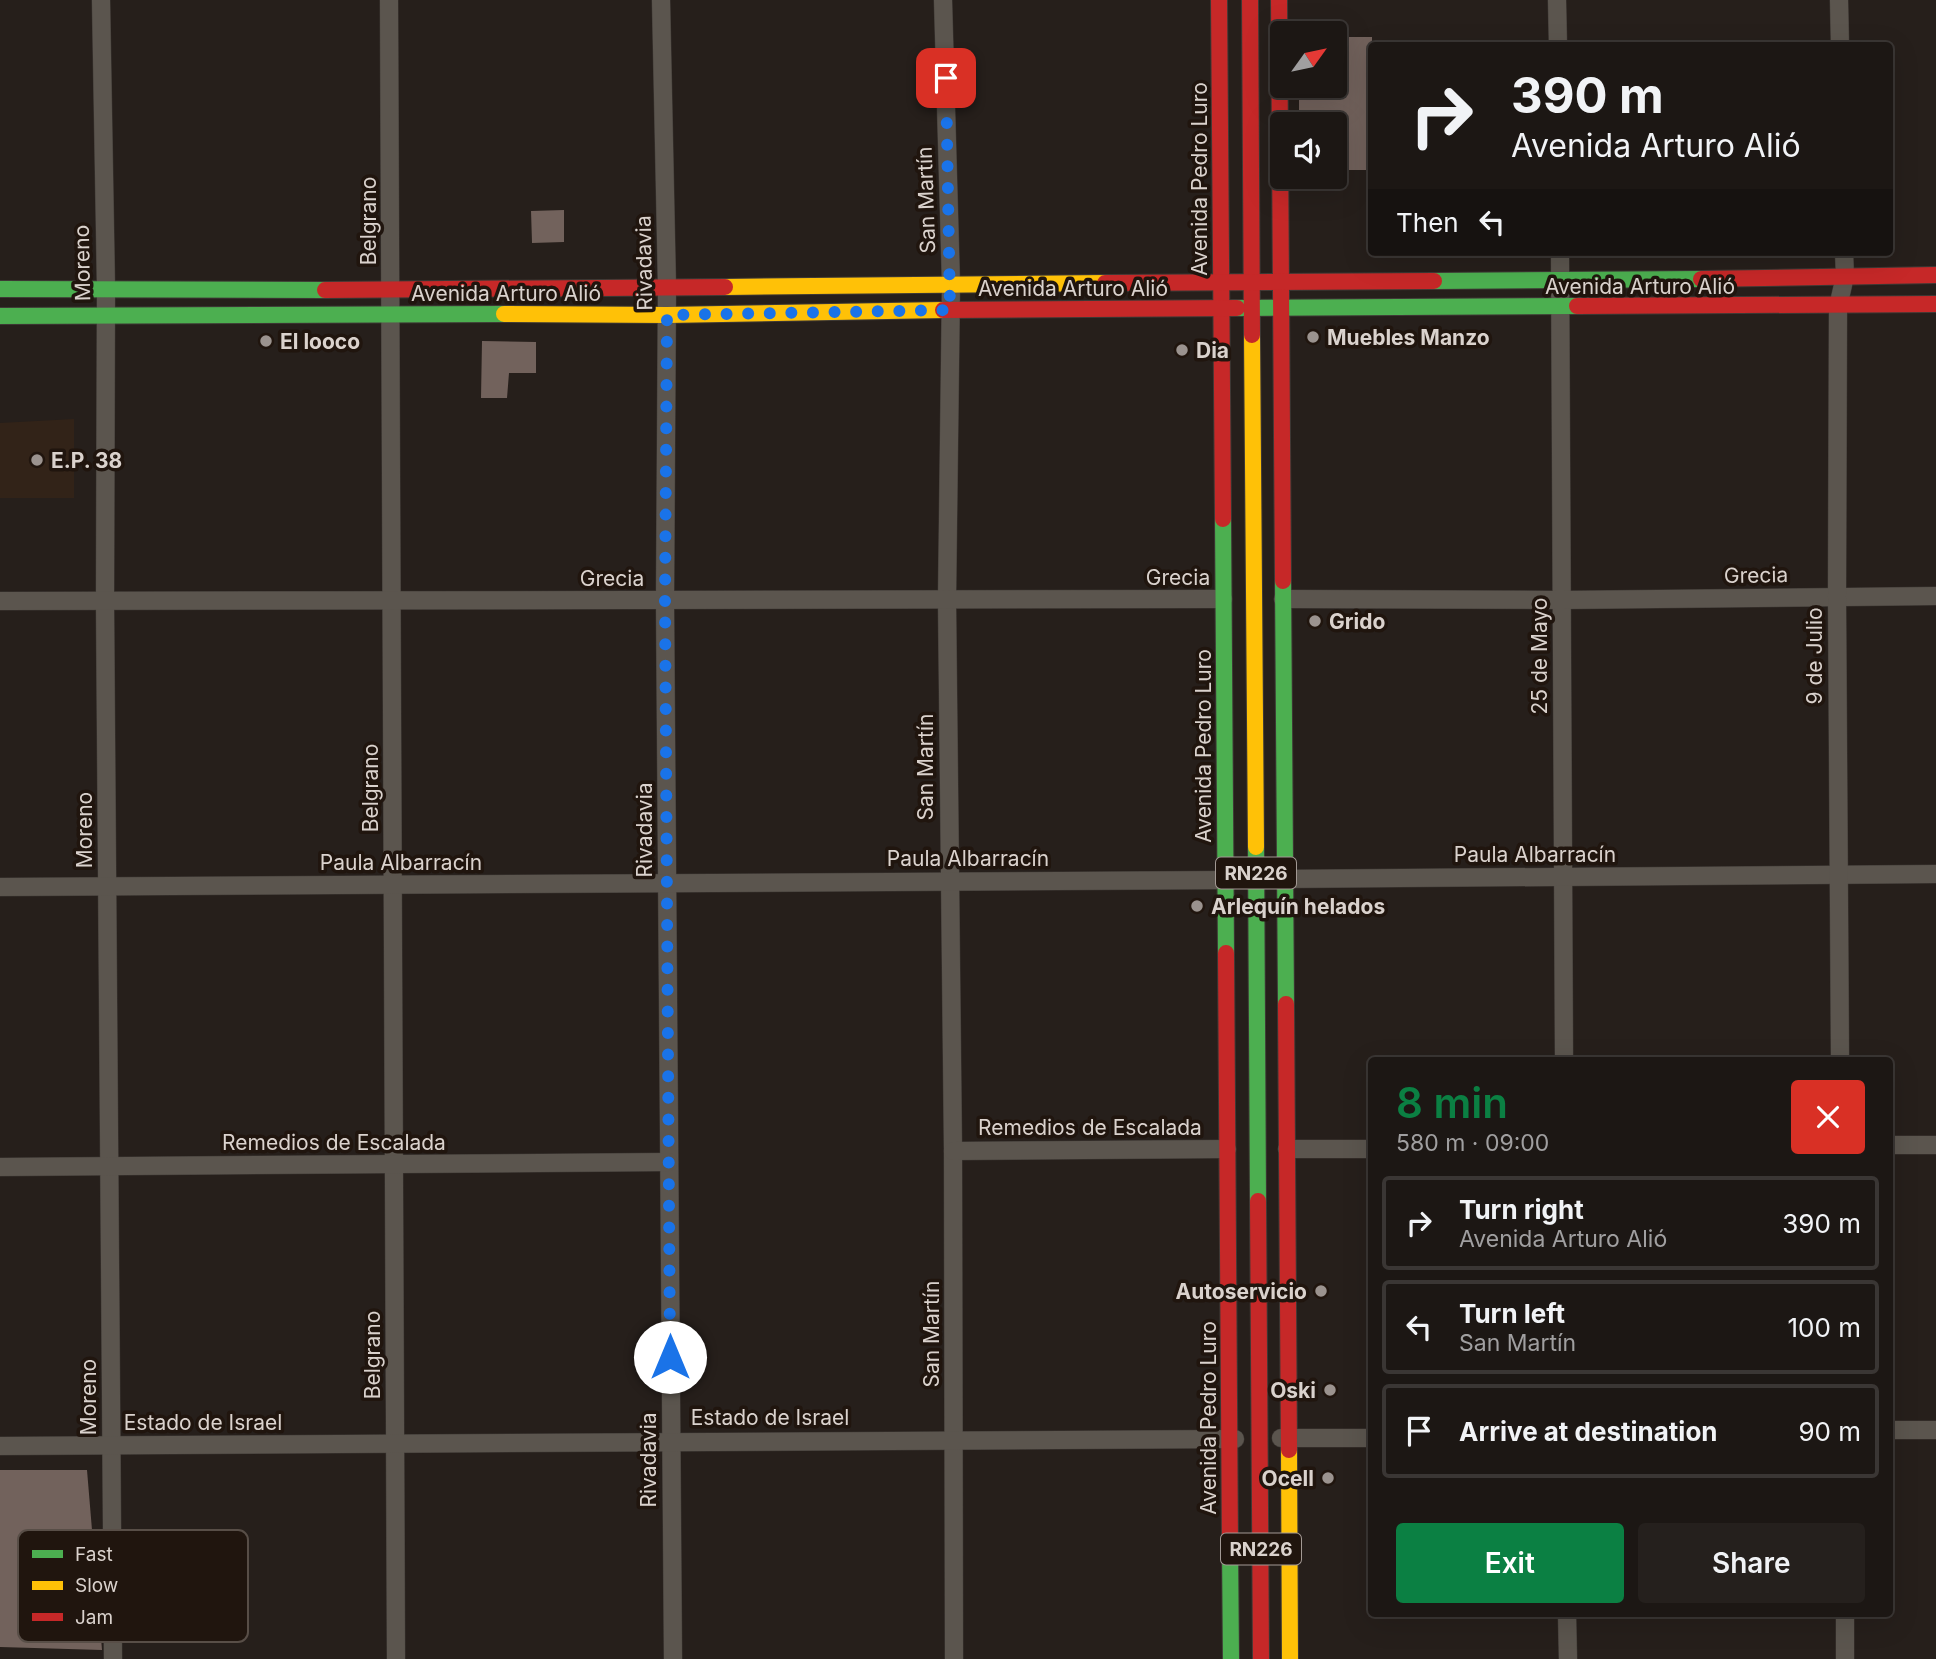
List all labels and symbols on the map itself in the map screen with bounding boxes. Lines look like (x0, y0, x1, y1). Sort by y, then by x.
north arrow (1270, 21, 1348, 98)
pin (916, 48, 976, 108)
street label: Avenida Pedro Luro (1187, 82, 1212, 276)
street label: San Martín (912, 146, 940, 254)
street label: Belgrano (356, 177, 381, 265)
street label: Rivadavia (631, 215, 657, 311)
street label: Moreno (69, 225, 95, 301)
street label: Avenida Arturo Alió (1545, 274, 1735, 299)
street label: Avenida Arturo Alió (978, 276, 1168, 301)
street label: Avenida Arturo Alió (411, 281, 601, 306)
place label: Muebles Manzo (1327, 325, 1490, 350)
place label: El looco (280, 329, 360, 354)
marker: Muebles Manzo (1305, 329, 1321, 345)
marker: El looco (258, 333, 274, 349)
place label: Dia (1196, 338, 1229, 363)
marker: Dia (1174, 342, 1190, 358)
place label: E.P. 38 (51, 448, 122, 473)
marker: E.P. 38 (29, 452, 45, 468)
street label: Grecia (1724, 562, 1788, 588)
street label: Grecia (1146, 565, 1210, 590)
street label: Grecia (580, 566, 644, 591)
street label: 25 de Mayo (1527, 598, 1552, 714)
street label: 9 de Julio (1802, 607, 1827, 705)
place label: Grido (1329, 609, 1385, 634)
marker: Grido (1307, 613, 1323, 629)
street label: Avenida Pedro Luro (1191, 649, 1216, 843)
street label: San Martín (913, 714, 938, 820)
street label: Belgrano (358, 744, 383, 832)
street label: Rivadavia (632, 782, 657, 878)
street label: Moreno (72, 792, 97, 868)
street label: Paula Albarracín (1454, 842, 1616, 867)
street label: Paula Albarracín (887, 846, 1049, 871)
street label: Paula Albarracín (320, 850, 482, 875)
road number: RN226 (1216, 858, 1296, 888)
place label: Arlequín helados (1211, 894, 1385, 919)
marker: Arlequín helados (1189, 898, 1205, 914)
street label: Remedios de Escalada (978, 1115, 1202, 1140)
street label: Remedios de Escalada (222, 1130, 446, 1155)
place label: Autoservicio (1176, 1279, 1307, 1304)
street label: San Martín (919, 1281, 944, 1387)
marker: Autoservicio (1313, 1283, 1329, 1299)
street label: Belgrano (360, 1311, 385, 1399)
position arrow (633, 1320, 707, 1394)
street label: Avenida Pedro Luro (1196, 1321, 1221, 1515)
street label: Moreno (76, 1359, 101, 1435)
place label: Oski (1270, 1378, 1316, 1403)
marker: Oski (1322, 1382, 1338, 1398)
street label: Estado de Israel (691, 1405, 849, 1430)
street label: Estado de Israel (124, 1410, 282, 1435)
street label: Rivadavia (636, 1412, 661, 1508)
place label: Ocell (1262, 1466, 1314, 1491)
marker: Ocell (1320, 1470, 1336, 1486)
legend (18, 1530, 248, 1642)
road number: RN226 (1221, 1534, 1301, 1564)
text: Fast (75, 1543, 113, 1566)
text: Slow (75, 1574, 118, 1597)
text: Jam (75, 1606, 113, 1629)

